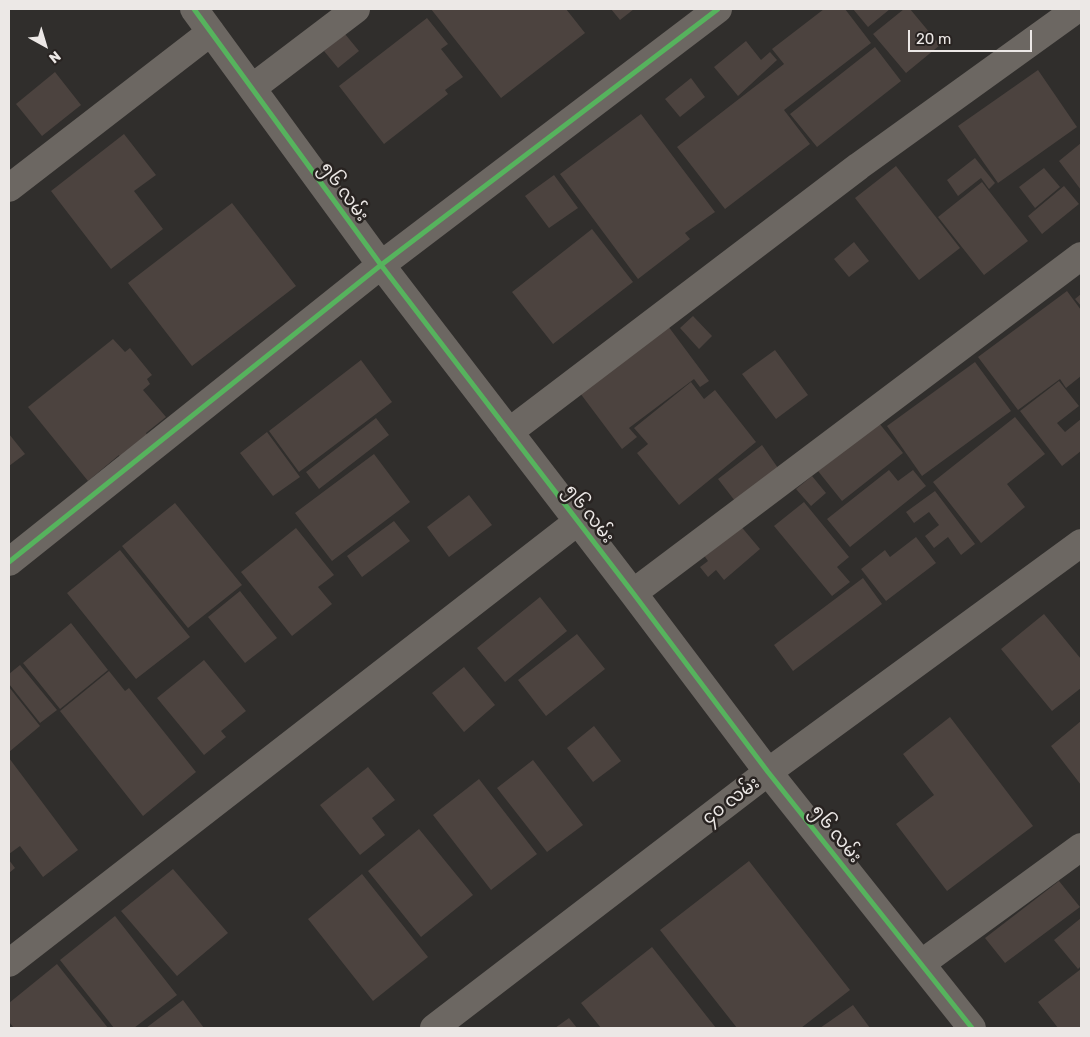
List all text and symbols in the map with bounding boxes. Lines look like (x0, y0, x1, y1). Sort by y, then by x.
north arrow (20, 20, 70, 70)
scale bar (910, 20, 1034, 52)
text: 20 m (916, 30, 951, 48)
text: N (45, 47, 64, 67)
street label: ၅၆ လမ်း (315, 158, 373, 226)
street label: ၅၆ လမ်း (560, 480, 618, 548)
street label: ၄၀ လမ်း (698, 773, 764, 829)
street label: ၅၆ လမ်း (806, 801, 866, 867)

